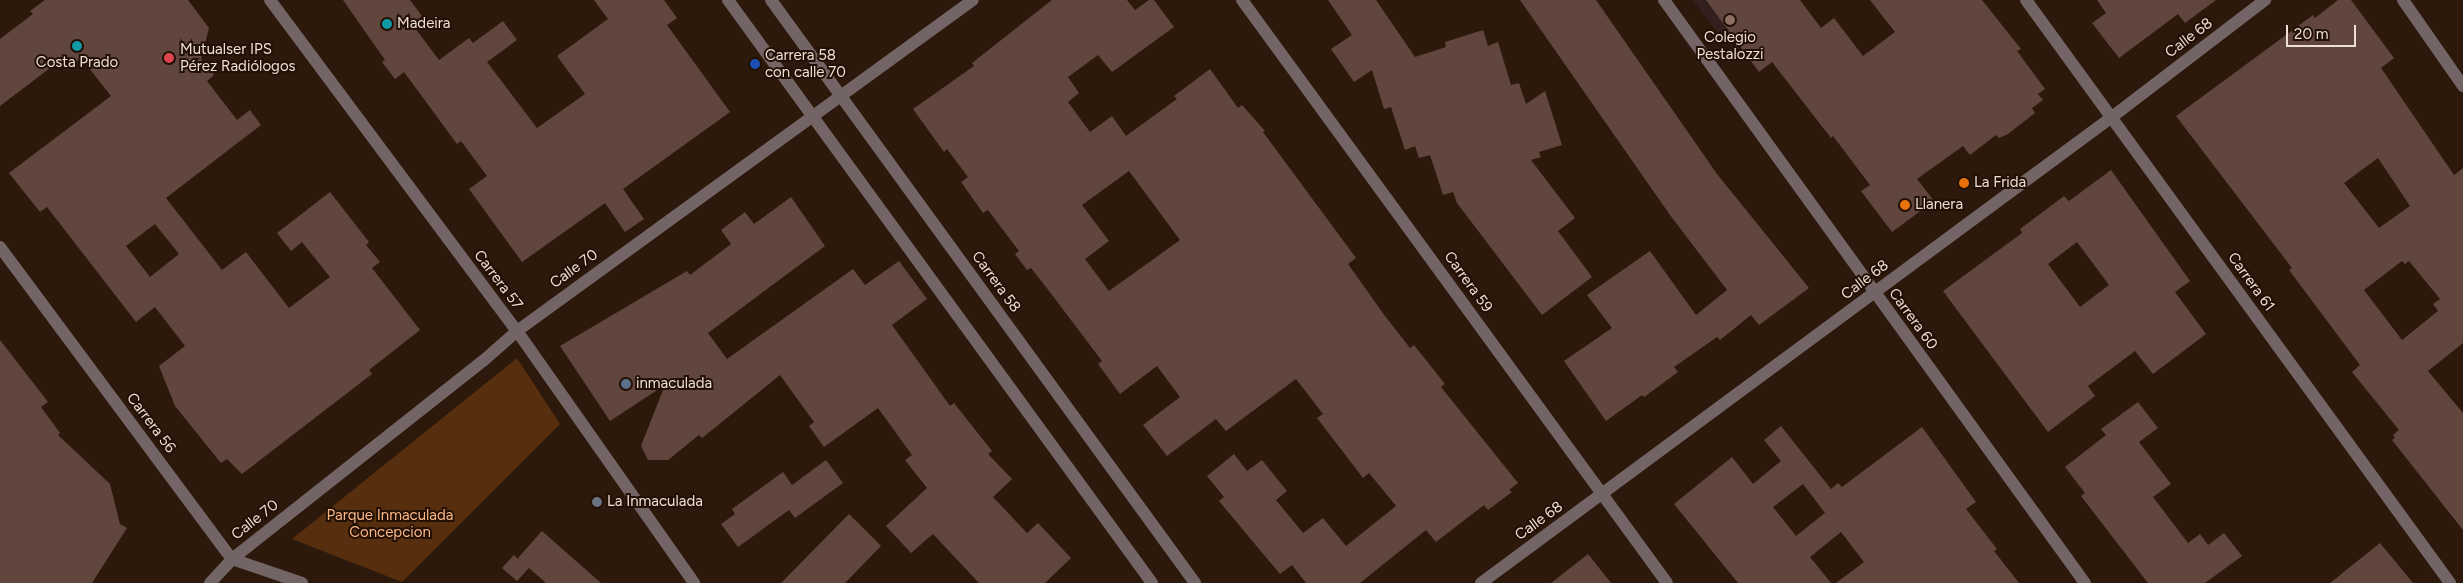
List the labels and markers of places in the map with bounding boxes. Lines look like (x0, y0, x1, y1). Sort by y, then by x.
marker: Colegio Pestalozzi (1724, 14, 1736, 26)
place label: Madeira (397, 15, 451, 33)
marker: Madeira (381, 18, 393, 30)
place label: Colegio Pestalozzi (1696, 28, 1764, 63)
marker: Costa Prado (71, 40, 83, 52)
place label: Mutualser IPS Pérez Radiólogos (180, 40, 296, 75)
place label: Carrera 58 con calle 70 (765, 46, 846, 81)
marker: Mutualser IPS Pérez Radiólogos (162, 51, 176, 65)
place label: Costa Prado (36, 54, 118, 72)
marker: Carrera 58 con calle 70 (749, 58, 761, 70)
place label: La Frida (1974, 174, 2026, 192)
marker: La Frida (1958, 177, 1970, 189)
place label: Llanera (1915, 196, 1963, 214)
marker: Llanera (1899, 199, 1911, 211)
place label: inmaculada (636, 375, 712, 393)
marker: inmaculada (620, 378, 632, 390)
place label: La Inmaculada (607, 493, 703, 511)
marker: La Inmaculada (591, 496, 603, 508)

